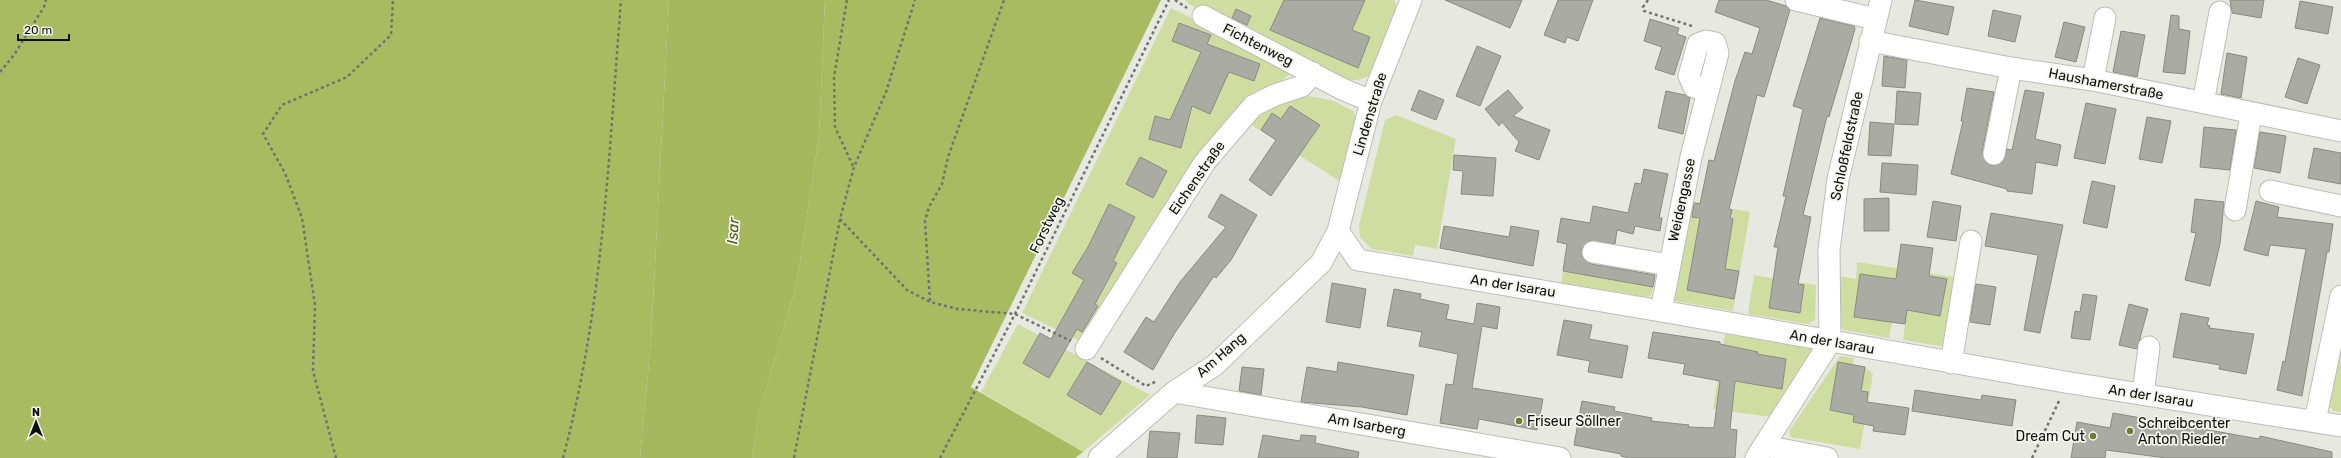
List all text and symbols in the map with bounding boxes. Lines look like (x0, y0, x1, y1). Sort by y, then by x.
scale bar (18, 16, 69, 42)
street label: Fichtenweg (1220, 20, 1296, 70)
text: 20 m (24, 23, 52, 37)
street label: Haushamerstraße (2047, 65, 2165, 104)
street label: Lindenstraße (1349, 70, 1391, 158)
street label: Schloßfeldstraße (1827, 90, 1867, 202)
street label: Eichenstraße (1165, 138, 1229, 218)
street label: Weidengasse (1665, 157, 1699, 243)
street label: Forstweg (1026, 194, 1068, 256)
water label: Isar (723, 216, 743, 245)
street label: An der Isarau (1469, 271, 1557, 301)
street label: An der Isarau (1788, 326, 1876, 358)
street label: Am Hang (1193, 329, 1249, 381)
street label: An der Isarau (2107, 381, 2195, 411)
north arrow (16, 402, 56, 442)
text: N (32, 406, 40, 419)
street label: Am Isarberg (1327, 410, 1407, 440)
place label: Friseur Söllner (1527, 413, 1621, 430)
place label: Schreibcenter Anton Riedler (2138, 415, 2231, 448)
marker: Friseur Söllner (1514, 416, 1524, 426)
marker: Schreibcenter Anton Riedler (2125, 426, 2135, 436)
place label: Dream Cut (2016, 428, 2086, 445)
marker: Dream Cut (2088, 431, 2098, 441)

